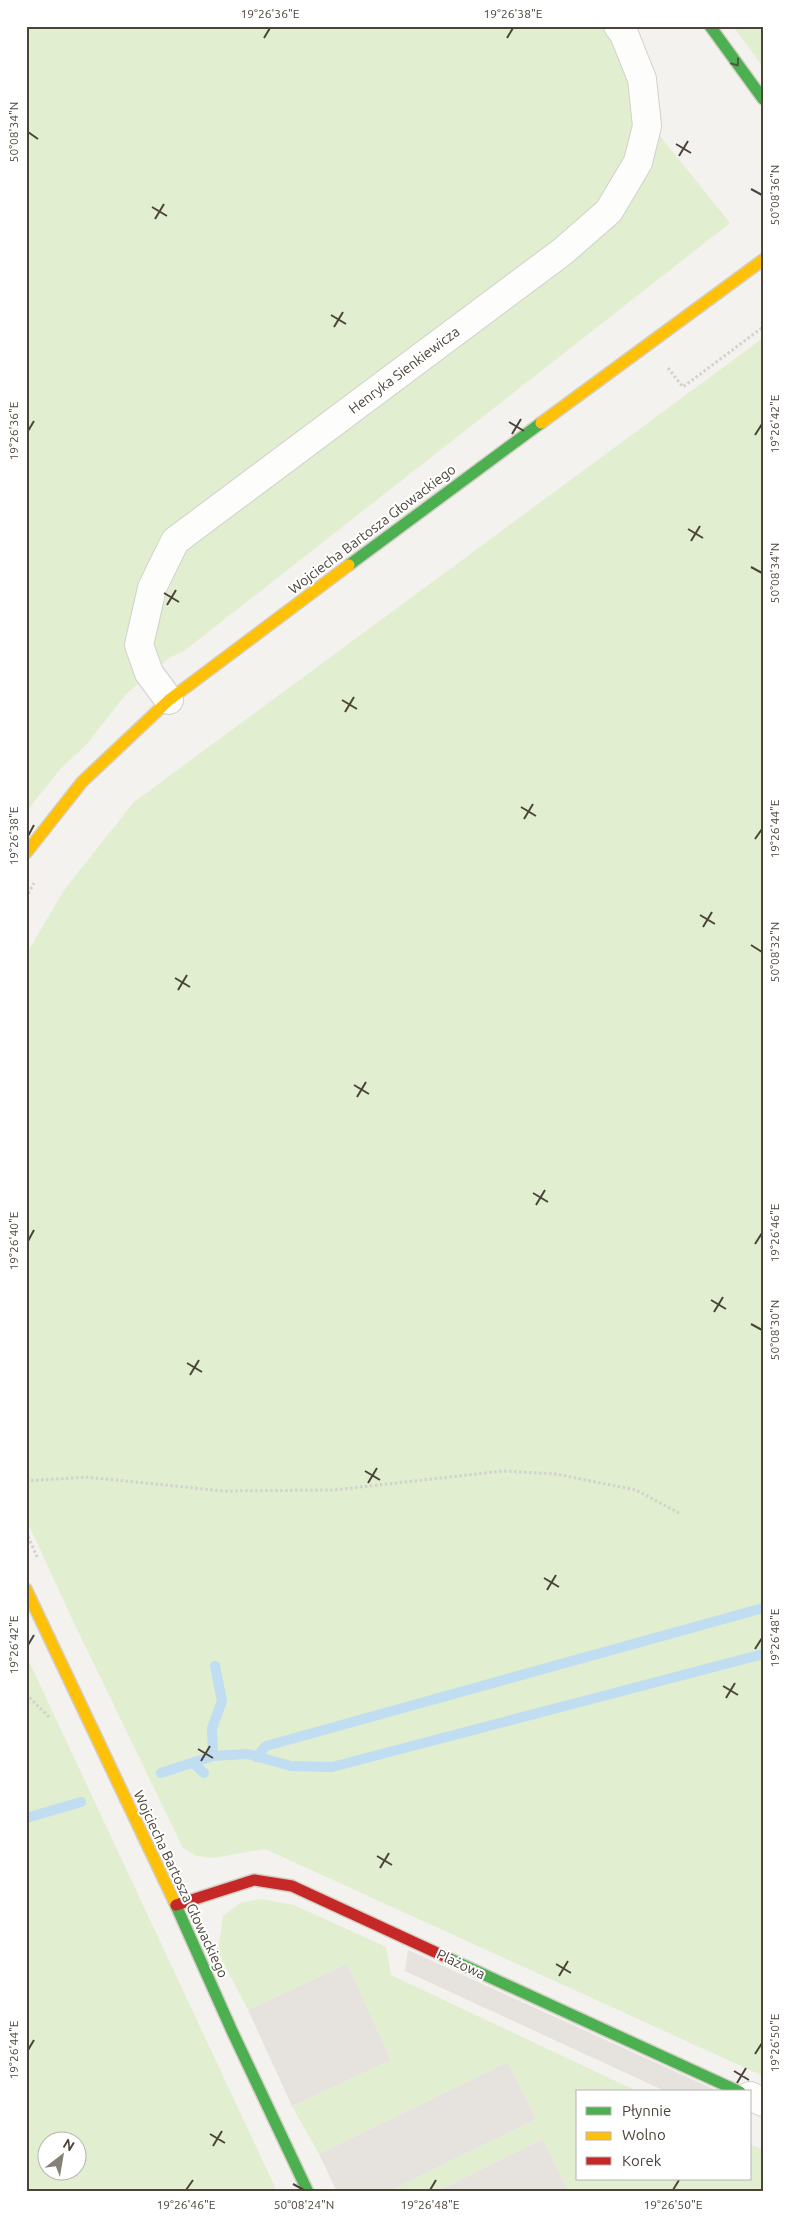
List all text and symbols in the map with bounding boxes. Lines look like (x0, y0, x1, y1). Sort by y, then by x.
text: 19°26'36"E (241, 7, 300, 20)
text: 19°26'38"E (484, 7, 543, 20)
one-way arrow (731, 57, 739, 66)
text: 50°08'34"N (7, 102, 20, 162)
text: 50°08'36"N (768, 165, 781, 225)
street label: Henryka Sienkiewicza (346, 323, 462, 417)
text: 19°26'42"E (768, 394, 781, 453)
text: 19°26'36"E (7, 401, 20, 460)
street label: Wojciecha Bartosza Głowackiego (285, 461, 459, 597)
text: 50°08'34"N (768, 543, 781, 603)
text: 19°26'44"E (768, 799, 781, 858)
text: 19°26'38"E (7, 806, 20, 865)
text: 50°08'32"N (768, 922, 781, 982)
text: 19°26'46"E (768, 1203, 781, 1262)
text: 19°26'40"E (7, 1211, 20, 1270)
text: 50°08'30"N (768, 1300, 781, 1360)
text: 19°26'48"E (768, 1608, 781, 1667)
text: 19°26'42"E (7, 1615, 20, 1674)
street label: Wojciecha Bartosza Głowackiego (130, 1788, 232, 1980)
street label: Plażowa (434, 1946, 488, 1982)
text: 19°26'50"E (768, 2013, 781, 2072)
text: 19°26'44"E (7, 2020, 20, 2079)
legend (576, 2090, 752, 2180)
text: Płynnie (622, 2102, 671, 2119)
text: Wolno (622, 2126, 666, 2143)
north arrow (38, 2130, 88, 2180)
text: N (60, 2135, 77, 2154)
text: Korek (622, 2152, 662, 2169)
text: 19°26'46"E (157, 2198, 216, 2211)
text: 50°08'24"N (274, 2198, 334, 2211)
text: 19°26'48"E (401, 2198, 460, 2211)
text: 19°26'50"E (644, 2198, 703, 2211)

